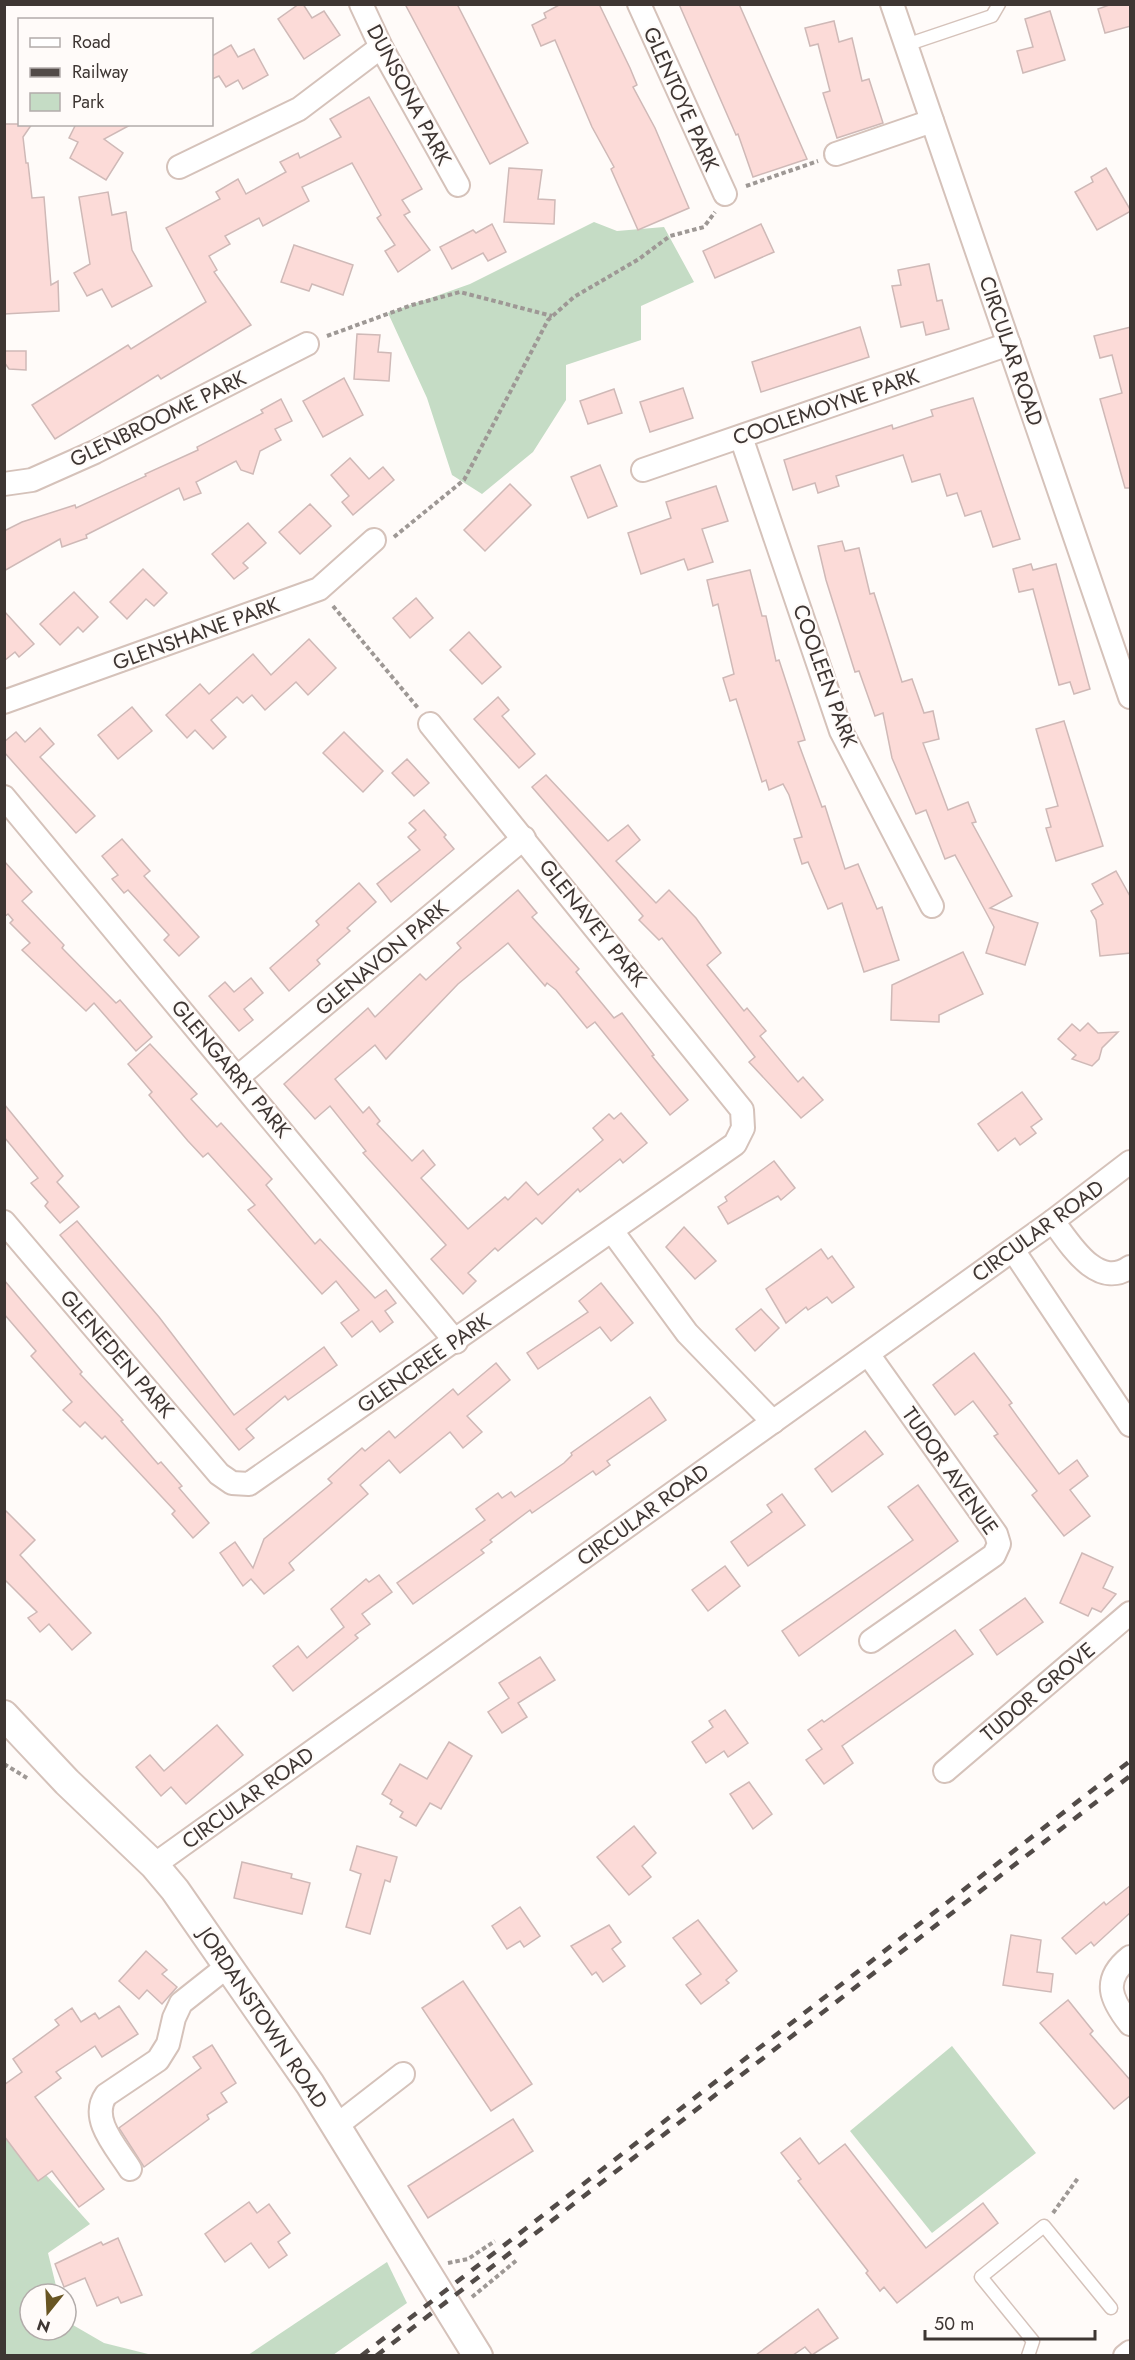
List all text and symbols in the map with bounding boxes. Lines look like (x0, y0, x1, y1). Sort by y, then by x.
legend (18, 18, 213, 126)
street label: DUNSONA PARK (359, 19, 459, 171)
street label: GLENTOYE PARK (636, 22, 726, 176)
text: Road (72, 29, 111, 55)
text: Railway (72, 59, 128, 85)
text: Park (72, 89, 104, 115)
street label: CIRCULAR ROAD (971, 272, 1051, 430)
street label: COOLEMOYNE PARK (729, 361, 923, 453)
street label: GLENBROOME PARK (65, 363, 251, 475)
street label: GLENSHANE PARK (108, 590, 284, 678)
street label: COOLEEN PARK (785, 600, 865, 752)
street label: GLENAVEY PARK (532, 853, 654, 993)
street label: GLENAVON PARK (309, 893, 455, 1023)
street label: GLENGARRY PARK (164, 993, 298, 1145)
street label: CIRCULAR ROAD (966, 1173, 1110, 1289)
street label: GLENEDEN PARK (53, 1283, 181, 1425)
street label: GLENCREE PARK (351, 1306, 497, 1420)
street label: TUDOR AVENUE (895, 1401, 1005, 1541)
street label: CIRCULAR ROAD (571, 1457, 715, 1573)
street label: TUDOR GROVE (974, 1635, 1102, 1749)
street label: CIRCULAR ROAD (176, 1740, 320, 1856)
street label: JORDANSTOWN ROAD (189, 1919, 335, 2115)
north arrow (18, 2282, 78, 2342)
scale bar (925, 2303, 1094, 2341)
text: 50 m (934, 2311, 974, 2337)
text: N (34, 2313, 53, 2339)

